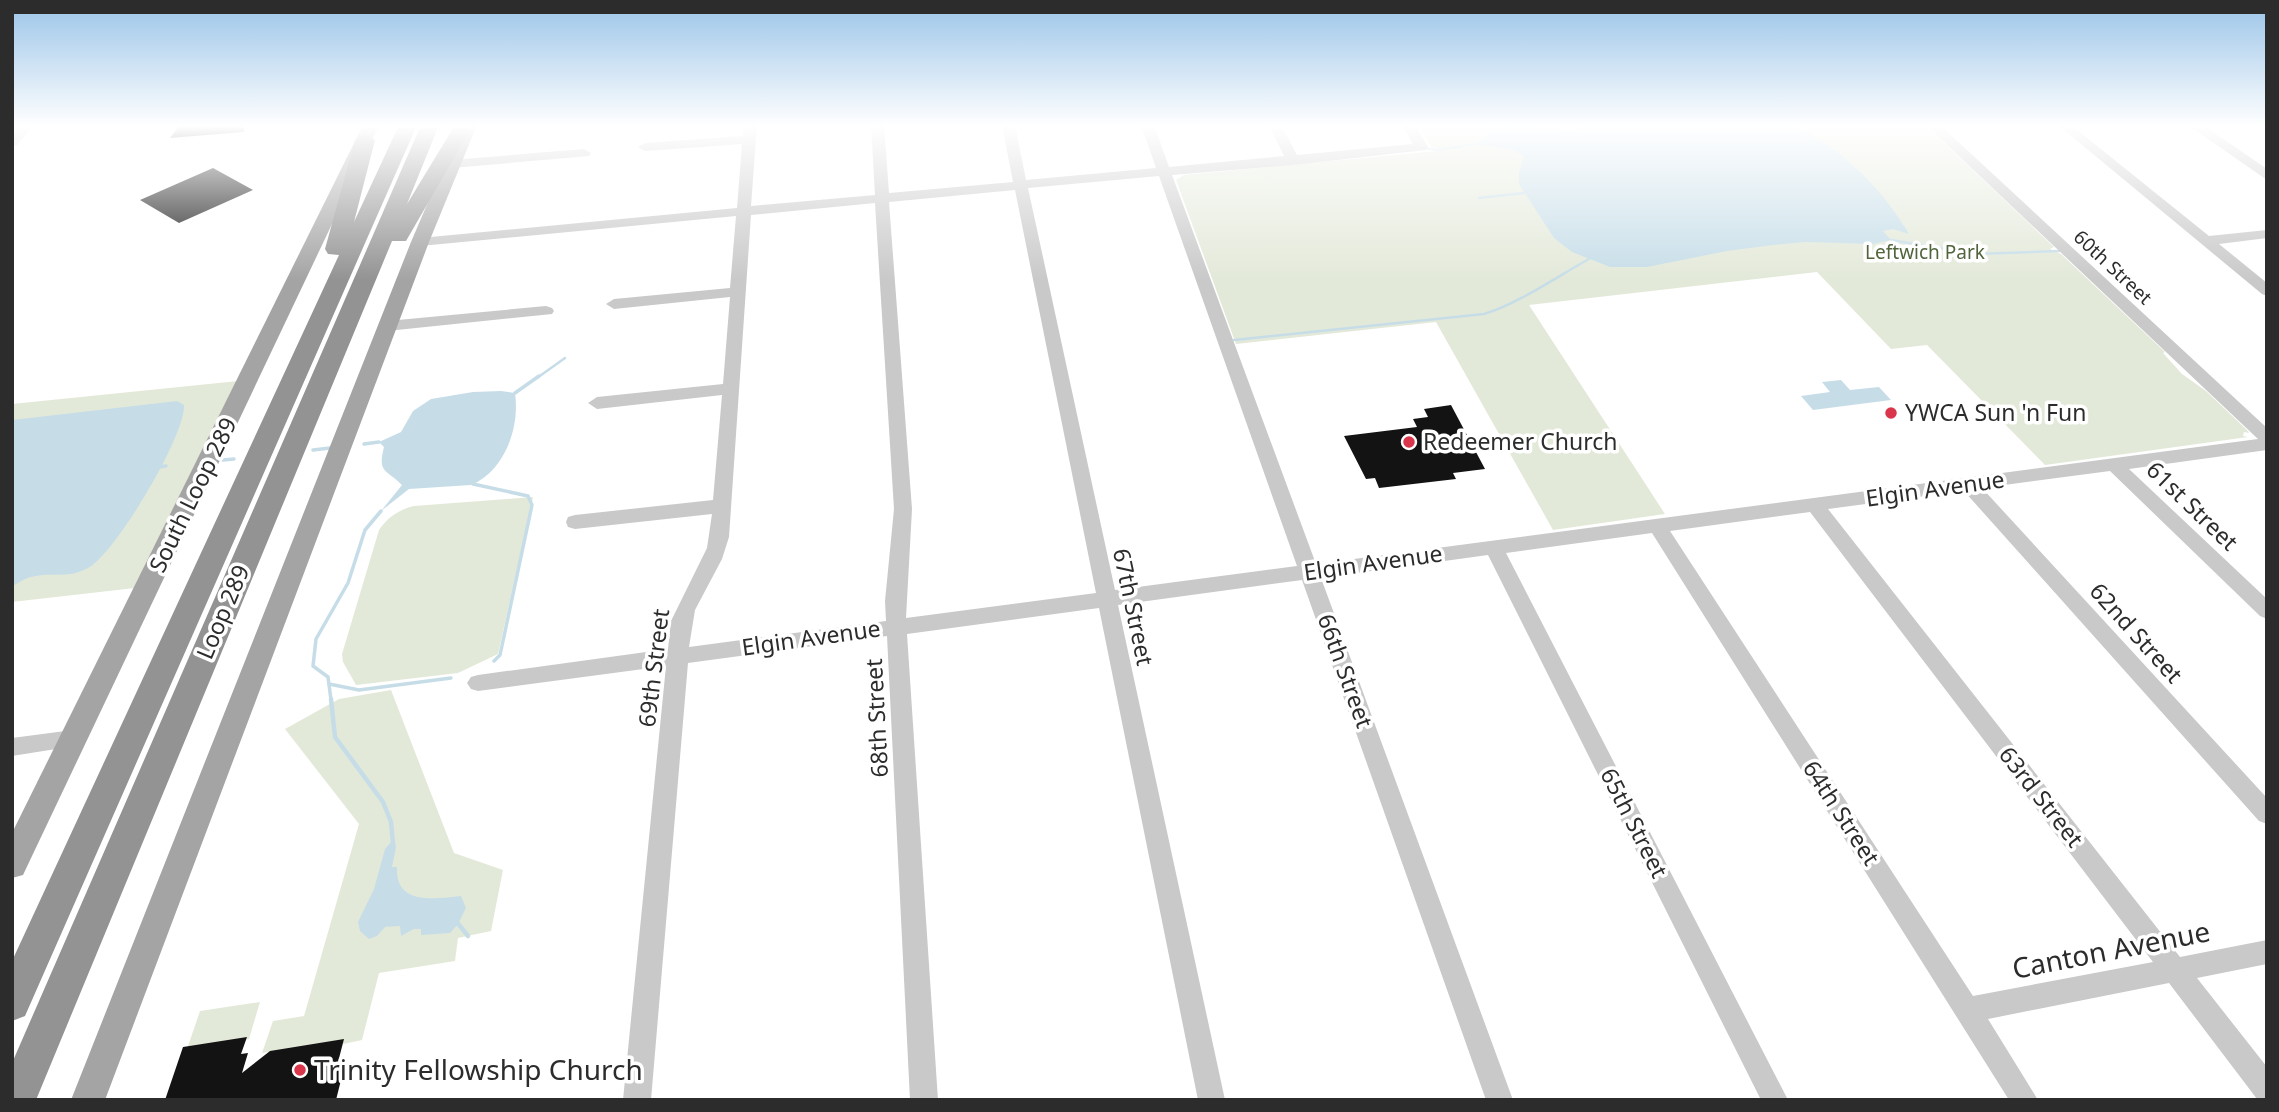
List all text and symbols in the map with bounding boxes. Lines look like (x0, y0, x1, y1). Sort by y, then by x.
street label: 60th Street (2068, 224, 2158, 310)
park label: Leftwich Park (1865, 239, 1985, 265)
place label: YWCA Sun 'n Fun (1905, 396, 2086, 428)
marker: YWCA Sun 'n Fun (1883, 405, 1899, 421)
street label: South Loop 289 (141, 412, 243, 577)
place label: Redeemer Church (1423, 425, 1618, 457)
marker: Redeemer Church (1401, 434, 1417, 450)
street label: 61st Street (2140, 454, 2245, 557)
street label: Elgin Avenue (1863, 462, 2006, 514)
street label: Elgin Avenue (1301, 536, 1444, 588)
street label: 67th Street (1106, 545, 1162, 668)
street label: Loop 289 (188, 560, 256, 664)
street label: 62nd Street (2083, 575, 2190, 689)
street label: 69th Street (630, 607, 676, 729)
street label: 66th Street (1311, 609, 1381, 732)
street label: Elgin Avenue (739, 611, 882, 663)
street label: 68th Street (857, 658, 895, 778)
street label: 63rd Street (1992, 739, 2091, 853)
street label: 64th Street (1796, 754, 1888, 871)
street label: 65th Street (1594, 762, 1676, 883)
street label: Canton Avenue (2009, 911, 2213, 987)
place label: Trinity Fellowship Church (314, 1050, 643, 1088)
marker: Trinity Fellowship Church (292, 1062, 308, 1078)

